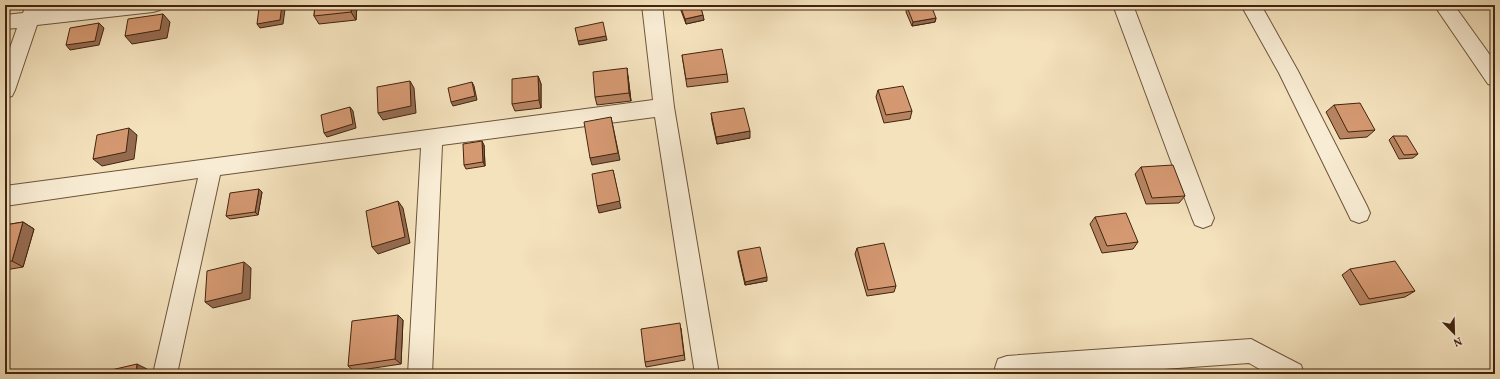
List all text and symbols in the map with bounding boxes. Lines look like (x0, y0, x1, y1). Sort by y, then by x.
north arrow (1434, 313, 1474, 353)
text: N (1451, 332, 1464, 349)

